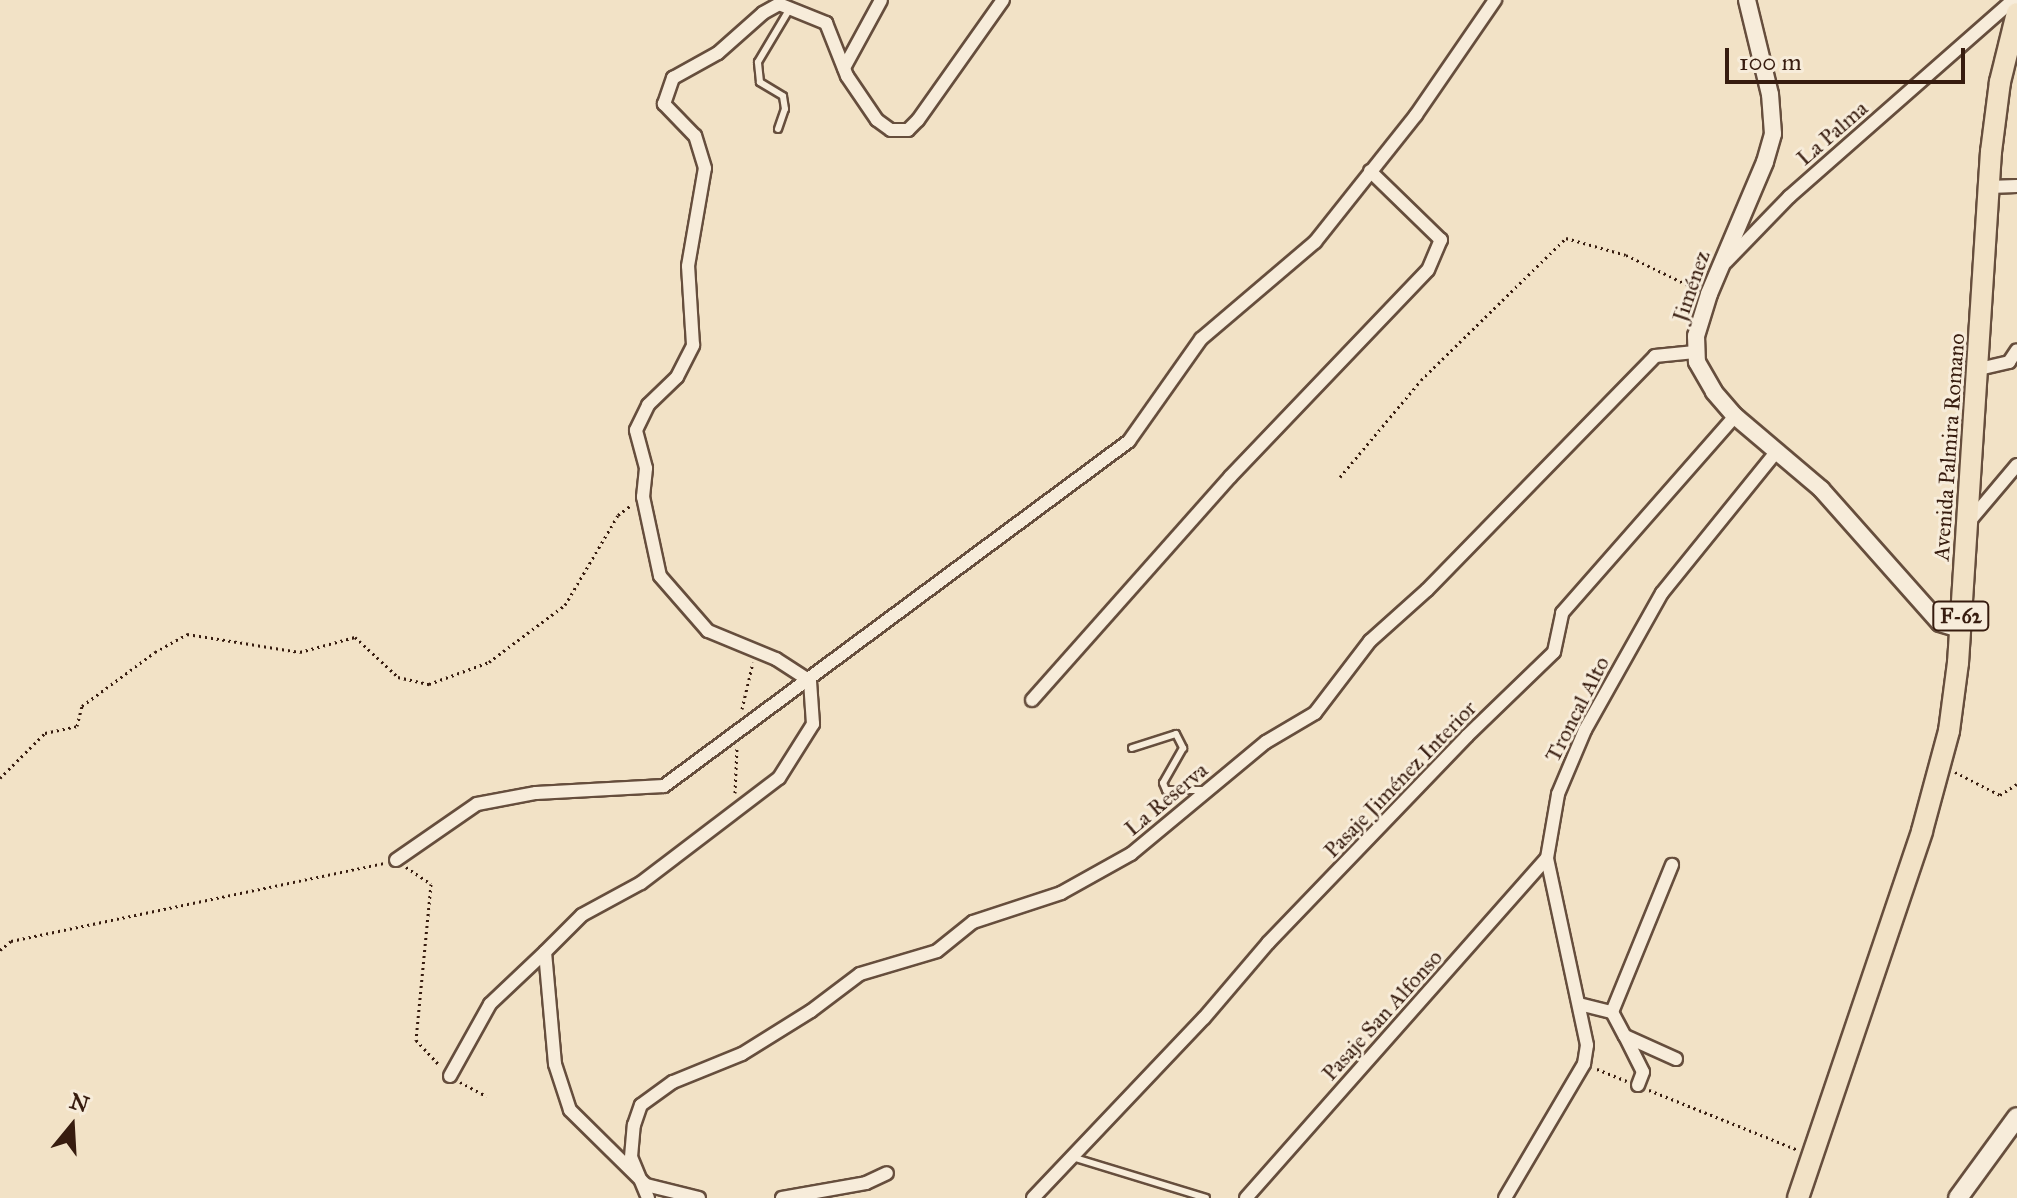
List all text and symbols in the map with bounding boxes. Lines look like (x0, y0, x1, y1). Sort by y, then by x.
scale bar (1729, 32, 1969, 82)
text: 100 m (1739, 47, 1802, 77)
street label: La Palma (1791, 95, 1873, 171)
street label: Jiménez (1667, 247, 1715, 325)
street label: Avenida Palmira Romano (1928, 332, 1970, 562)
road number: F-62 (1931, 600, 1991, 632)
street label: Troncal Alto (1539, 652, 1615, 766)
street label: Pasaje Jiménez Interior (1318, 695, 1482, 863)
street label: La Reserva (1119, 757, 1213, 841)
street label: Pasaje San Alfonso (1316, 944, 1448, 1086)
north arrow (32, 1086, 112, 1166)
text: N (67, 1087, 93, 1118)

